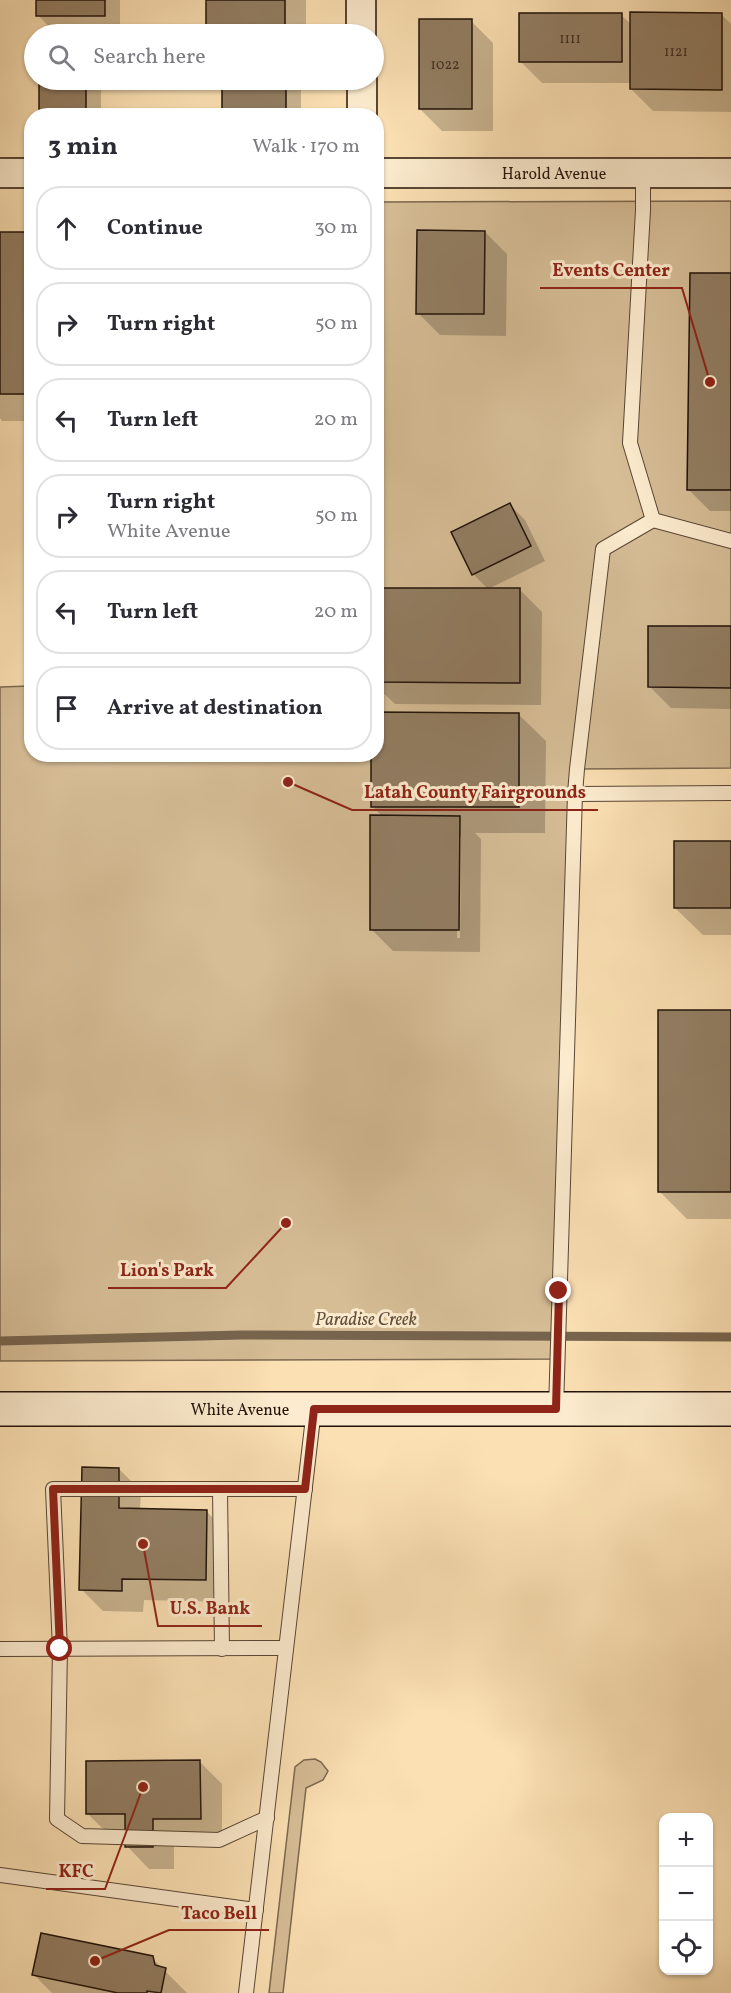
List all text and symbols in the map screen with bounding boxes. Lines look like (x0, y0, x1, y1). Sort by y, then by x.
search box (24, 24, 384, 90)
house number: 1111 (559, 30, 581, 49)
icon: search (45, 41, 78, 74)
text: Search here (93, 42, 206, 73)
house number: 1121 (664, 43, 688, 62)
house number: 1022 (431, 56, 459, 75)
text: 3 min (48, 129, 118, 165)
text: Walk · 170 m (252, 133, 360, 161)
street label: Harold Avenue (502, 164, 606, 186)
icon: ahead (50, 212, 83, 245)
text: Continue (107, 213, 203, 244)
text: 30 m (314, 214, 358, 242)
callout: Events Center (540, 252, 682, 288)
text: Events Center (552, 259, 670, 284)
icon: right (50, 308, 83, 341)
text: Turn right (107, 309, 215, 340)
text: 50 m (315, 310, 358, 338)
icon: left (50, 404, 83, 437)
text: Turn left (107, 405, 198, 436)
text: 20 m (314, 406, 358, 434)
text: Turn right (107, 487, 215, 518)
icon: right (50, 500, 83, 533)
text: 50 m (315, 502, 358, 530)
text: White Avenue (107, 518, 231, 546)
icon: left (50, 596, 83, 629)
text: Turn left (107, 597, 198, 628)
text: 20 m (314, 598, 358, 626)
icon: arrive (50, 692, 83, 725)
text: Arrive at destination (107, 693, 323, 724)
callout: Latah County Fairgrounds (352, 774, 598, 810)
text: Latah County Fairgrounds (364, 781, 586, 806)
callout: Lion's Park (108, 1252, 226, 1288)
text: Lion's Park (120, 1259, 214, 1284)
route end (545, 1277, 571, 1303)
water label: Paradise Creek (315, 1308, 417, 1333)
street label: White Avenue (191, 1400, 289, 1422)
callout: U.S. Bank (158, 1590, 262, 1626)
text: U.S. Bank (170, 1597, 250, 1622)
route start (46, 1635, 72, 1661)
map controls (659, 1813, 713, 1975)
button: + (659, 1813, 713, 1867)
callout: KFC (46, 1853, 105, 1889)
text: KFC (58, 1860, 94, 1885)
button: − (659, 1867, 713, 1921)
callout: Taco Bell (169, 1894, 269, 1930)
text: Taco Bell (181, 1902, 257, 1927)
button: locate (659, 1921, 713, 1975)

